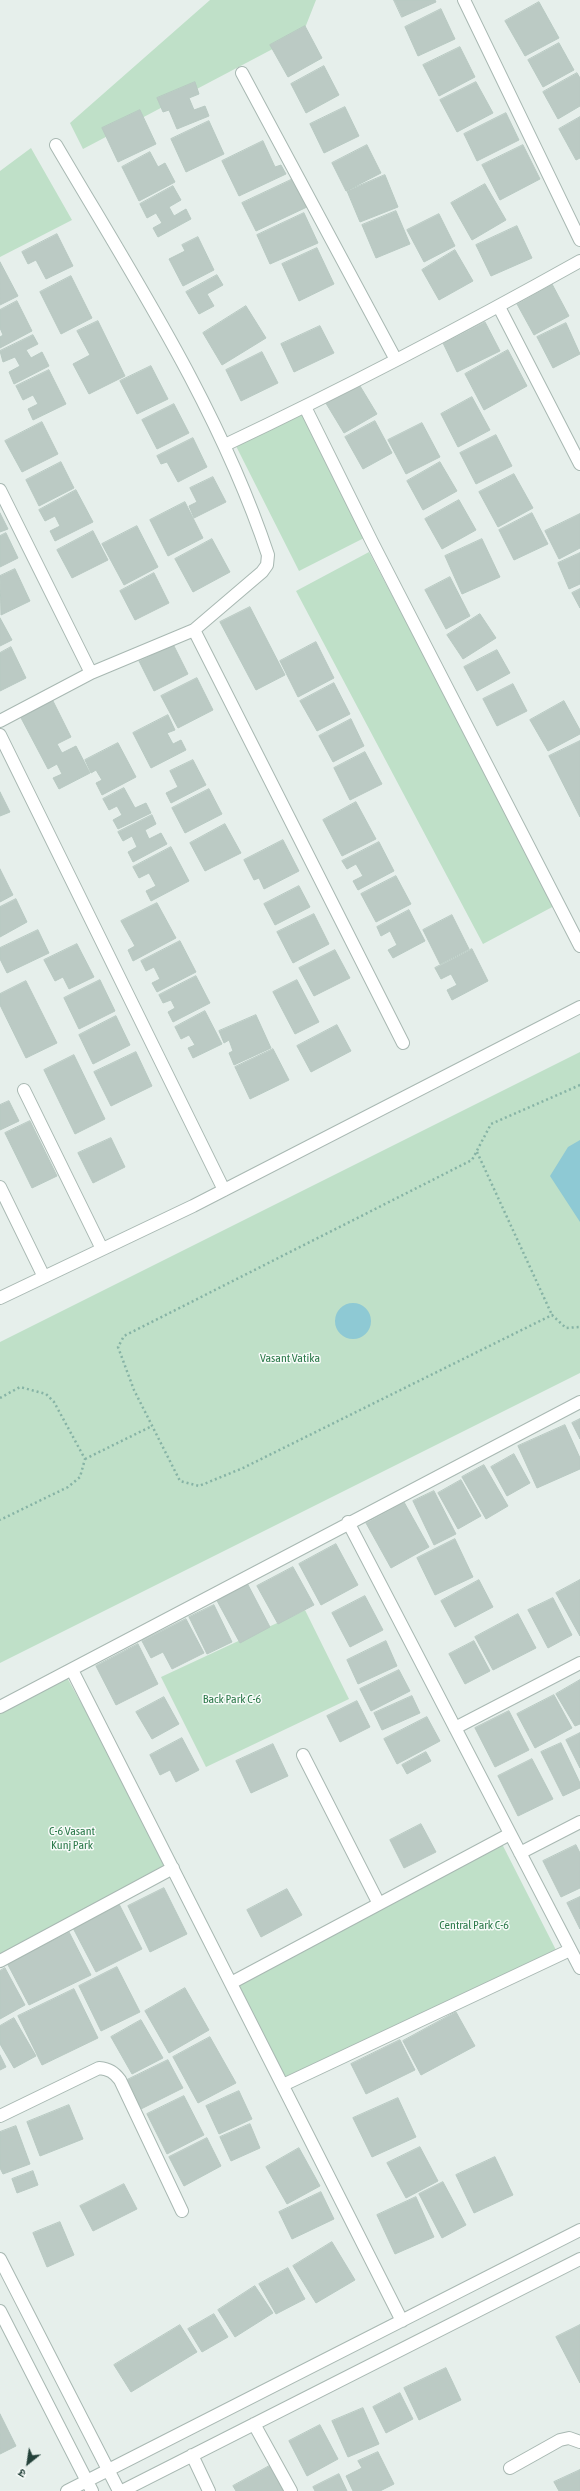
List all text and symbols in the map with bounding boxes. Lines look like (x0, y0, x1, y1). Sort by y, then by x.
park label: Vasant Vatika (260, 1351, 320, 1365)
park label: Back Park C-6 (203, 1692, 261, 1706)
park label: C-6 Vasant Kunj Park (49, 1824, 95, 1852)
park label: Central Park C-6 (439, 1918, 509, 1932)
north arrow (8, 2443, 48, 2483)
text: उ (16, 2467, 28, 2480)

